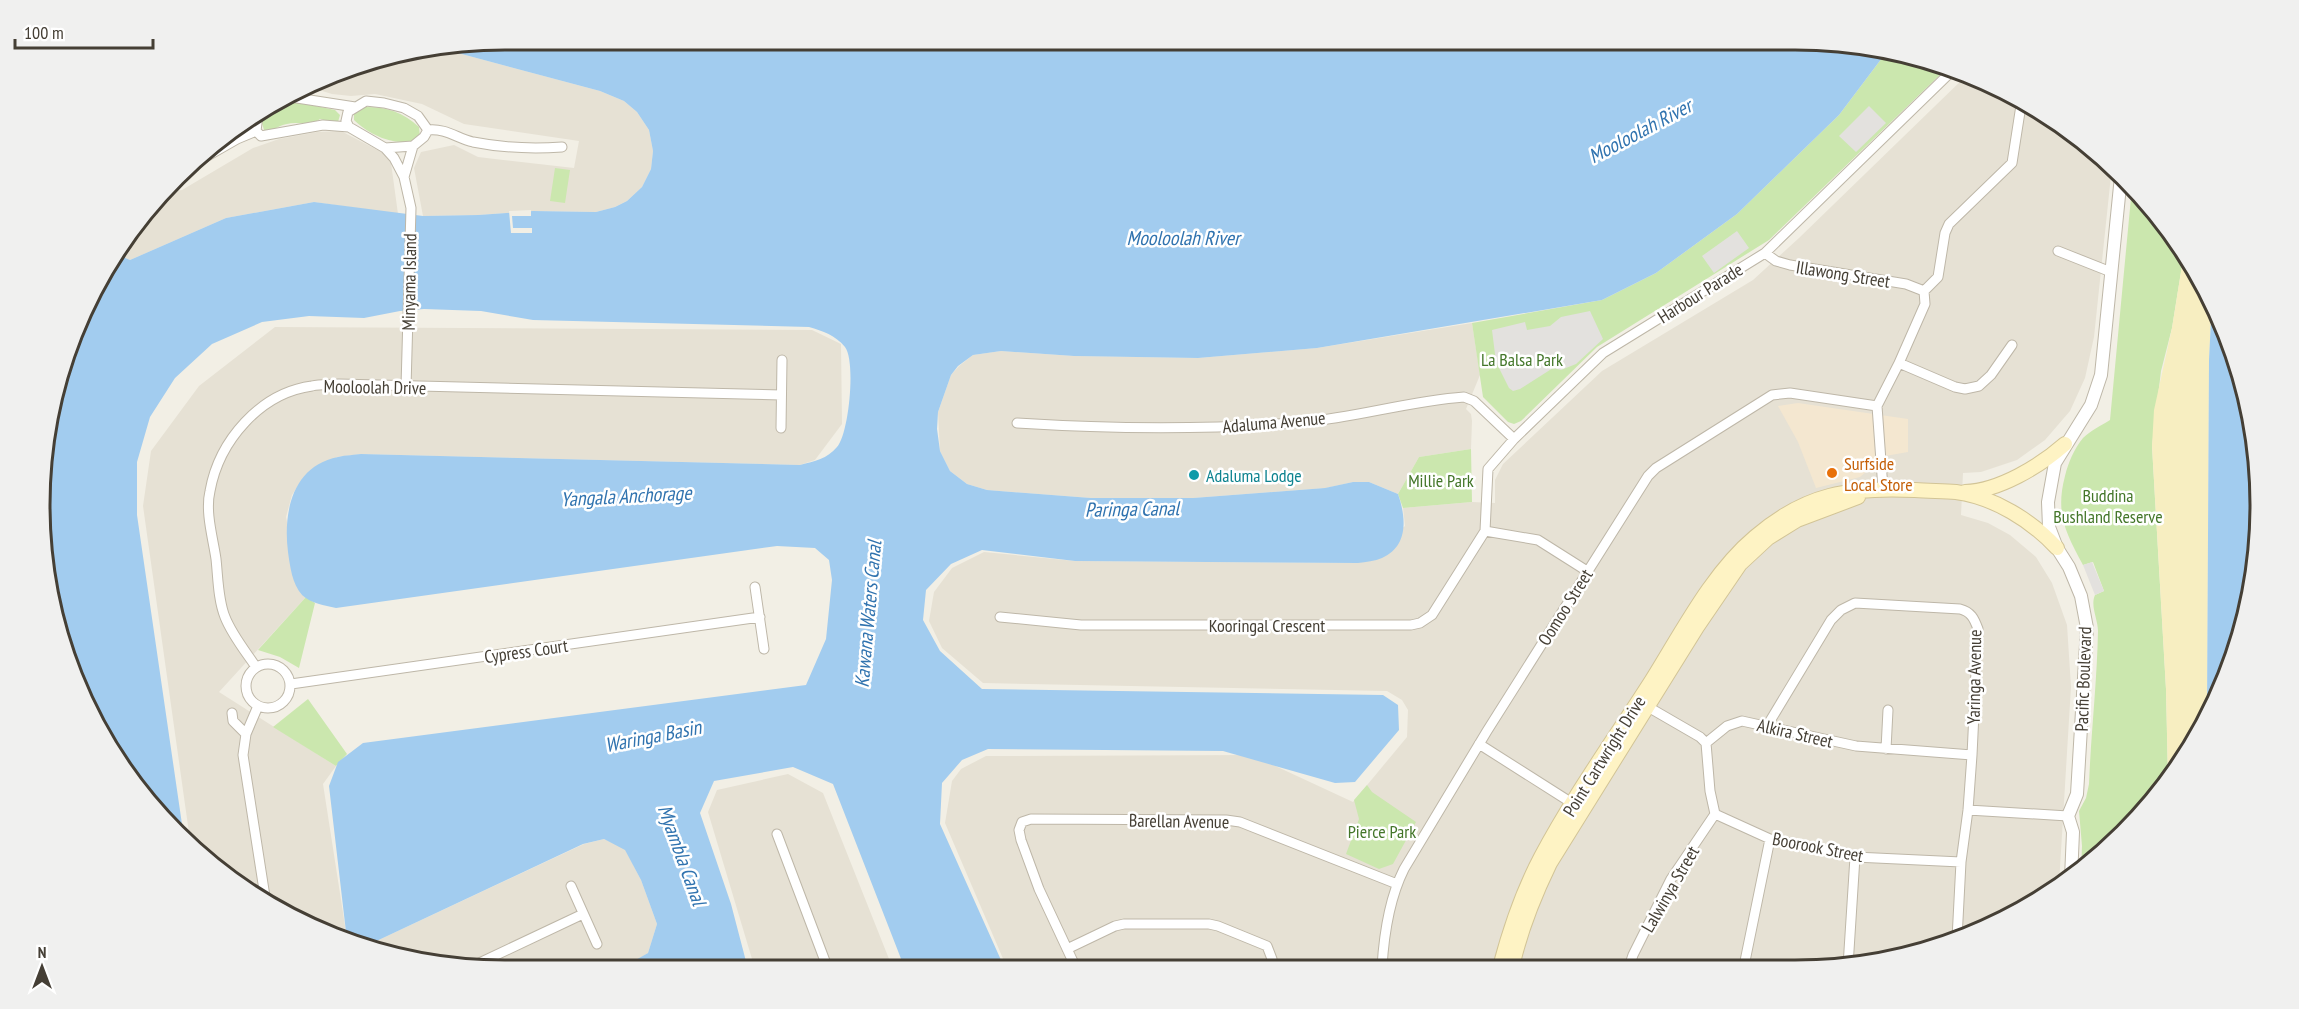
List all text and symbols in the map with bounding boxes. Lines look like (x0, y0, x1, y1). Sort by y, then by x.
scale bar (15, 12, 153, 50)
text: 100 m (24, 21, 64, 44)
water label: Mooloolah River (1584, 92, 1698, 169)
water label: Mooloolah River (1126, 225, 1242, 251)
street label: Minyama Island (397, 233, 421, 331)
street label: Illawong Street (1794, 255, 1892, 293)
street label: Harbour Parade (1653, 258, 1747, 328)
park label: La Balsa Park (1481, 348, 1563, 371)
street label: Mooloolah Drive (324, 375, 426, 399)
street label: Adaluma Avenue (1222, 406, 1326, 438)
place label: Surfside Local Store (1844, 452, 1913, 496)
place label: Adaluma Lodge (1206, 464, 1302, 487)
marker: Surfside Local Store (1825, 466, 1839, 480)
marker: Adaluma Lodge (1187, 468, 1201, 482)
park label: Millie Park (1408, 469, 1474, 492)
water label: Yangala Anchorage (560, 480, 694, 512)
park label: Buddina Bushland Reserve (2053, 484, 2163, 528)
water label: Paringa Canal (1085, 495, 1182, 523)
water label: Kawana Waters Canal (849, 537, 888, 688)
street label: Oomoo Street (1532, 564, 1598, 650)
street label: Kooringal Crescent (1209, 614, 1325, 637)
street label: Pacific Boulevard (2070, 626, 2096, 732)
street label: Yaringa Avenue (1962, 629, 1986, 725)
street label: Cypress Court (483, 634, 569, 668)
street label: Point Cartwright Drive (1558, 691, 1650, 821)
street label: Alkira Street (1755, 713, 1835, 753)
water label: Waringa Basin (603, 714, 705, 758)
water label: Myambla Canal (652, 801, 713, 911)
street label: Barellan Avenue (1129, 809, 1229, 833)
park label: Pierce Park (1348, 820, 1416, 843)
street label: Boorook Street (1771, 827, 1865, 867)
street label: Lalwinya Street (1636, 842, 1704, 936)
north arrow (12, 937, 72, 997)
text: N (38, 942, 46, 962)

